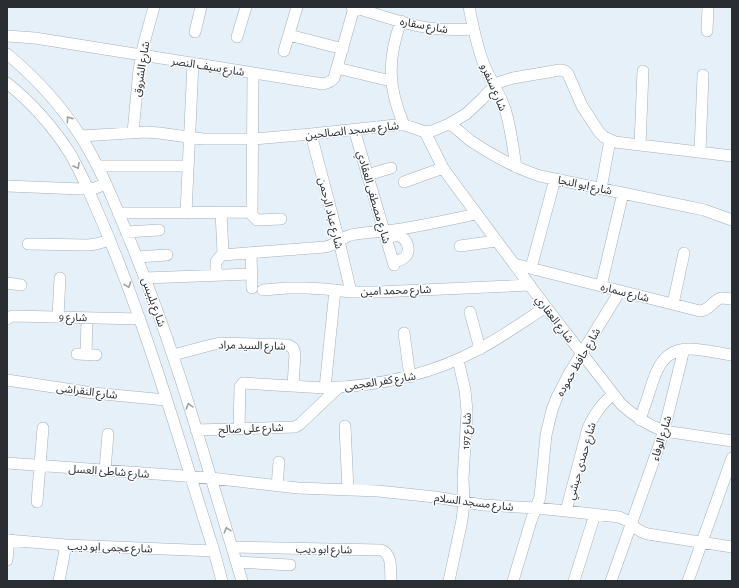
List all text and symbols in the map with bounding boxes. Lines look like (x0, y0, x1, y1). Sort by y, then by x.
street label: شارع سقاره (399, 16, 449, 37)
street label: شارع الشروق (132, 40, 153, 98)
street label: شارع سيف النصر (169, 55, 246, 80)
street label: شارع سنفرو (477, 62, 509, 114)
one-way arrow (66, 116, 74, 123)
street label: شارع مسجد الصالحين (305, 120, 400, 143)
street label: شارع مصطفى العقادي (352, 149, 392, 246)
one-way arrow (72, 162, 79, 169)
street label: شارع ابو النجا (556, 174, 613, 199)
street label: شارع عباد الرحمن (314, 176, 345, 251)
street label: شارع بلبيس (138, 276, 168, 329)
street label: شارع سماره (599, 281, 651, 306)
one-way arrow (123, 282, 131, 289)
street label: شارع محمد امين (361, 284, 432, 299)
street label: شارع العقاري (531, 294, 576, 347)
street label: شارع 9 (59, 312, 88, 325)
street label: شارع حافظ حموده (555, 326, 604, 399)
street label: شارع السيد مراد (218, 339, 286, 354)
street label: شارع كفر العجمى (344, 370, 417, 395)
street label: شارع النقراشى (56, 382, 118, 403)
one-way arrow (185, 403, 194, 410)
street label: شارع 197 (460, 412, 475, 450)
street label: شارع الوفاء (649, 414, 676, 463)
street label: شارع حمدى حبشي (565, 421, 601, 502)
street label: شارع على صالح (218, 422, 284, 437)
street label: شارع شاطئ العسل (68, 463, 150, 482)
street label: شارع مسجد السلام (433, 492, 515, 515)
one-way arrow (223, 527, 232, 534)
street label: شارع عجمى ابو ديب (67, 541, 153, 556)
street label: شارع ابو ديب (296, 544, 353, 557)

